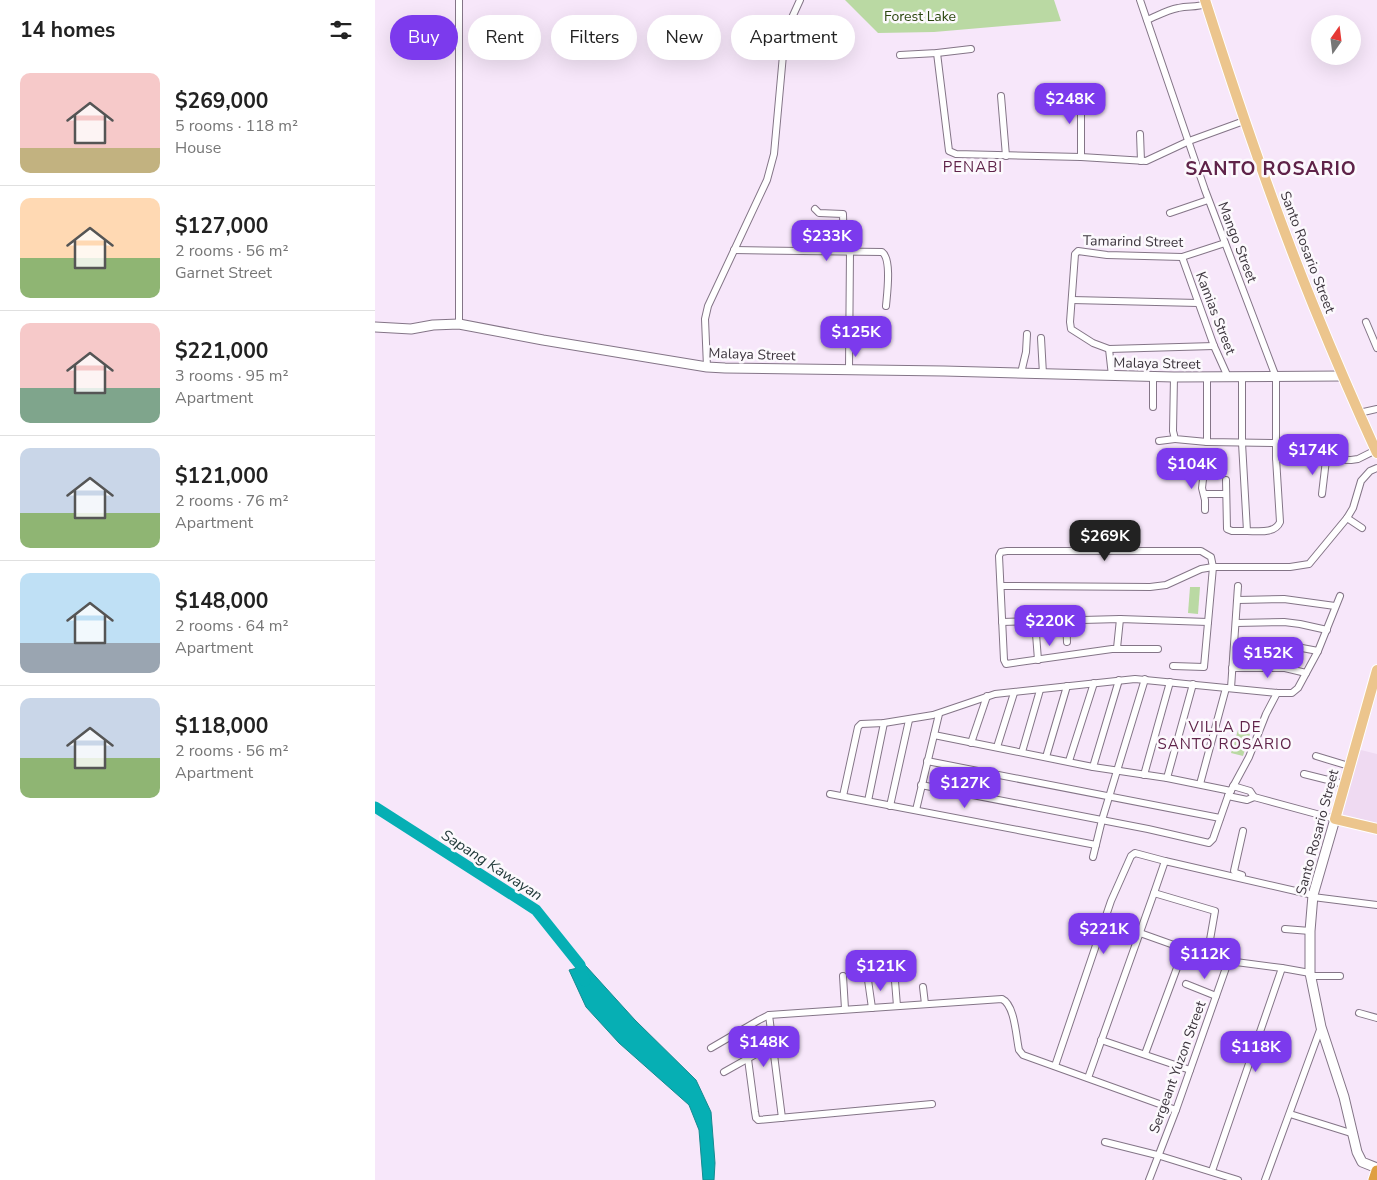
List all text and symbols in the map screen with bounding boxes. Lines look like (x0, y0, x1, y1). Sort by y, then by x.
park label: Forest Lake (884, 7, 956, 26)
chip: Buy (390, 15, 458, 60)
chip: Rent (468, 15, 541, 60)
chip: Filters (551, 15, 637, 60)
chip: New (647, 15, 721, 60)
chip: Apartment (731, 15, 855, 60)
north arrow (1311, 15, 1361, 65)
map controls (1311, 15, 1361, 65)
text: 14 homes (20, 16, 115, 44)
icon: filters (327, 16, 355, 44)
pin: $248K (1035, 82, 1105, 125)
text: $269,000 (175, 87, 268, 115)
text: $248K (1045, 88, 1095, 110)
icon: home (60, 93, 120, 153)
text: 5 rooms · 118 m² (175, 115, 298, 137)
text: House (175, 137, 221, 159)
district label: SANTO ROSARIO (1185, 156, 1357, 182)
district label: PENABI (943, 157, 1003, 177)
street label: Santo Rosario Street (1276, 188, 1340, 316)
street label: Mango Street (1213, 199, 1262, 285)
text: $127,000 (175, 212, 268, 240)
icon: home (60, 218, 120, 278)
pin: $233K (792, 220, 862, 262)
text: $233K (802, 225, 852, 247)
street label: Tamarind Street (1083, 231, 1183, 252)
text: 2 rooms · 56 m² (175, 240, 288, 262)
text: Garnet Street (175, 262, 272, 284)
street label: Kamias Street (1191, 269, 1240, 357)
pin: $125K (821, 316, 891, 358)
text: $125K (831, 321, 881, 343)
text: $221,000 (175, 337, 268, 365)
icon: home (60, 343, 120, 403)
street label: Malaya Street (708, 343, 796, 366)
street label: Malaya Street (1113, 353, 1201, 374)
text: 3 rooms · 95 m² (175, 365, 288, 387)
text: Apartment (175, 387, 253, 409)
pin: $174K (1278, 434, 1348, 476)
text: $174K (1288, 439, 1338, 461)
pin: $104K (1157, 448, 1227, 490)
text: $104K (1167, 453, 1217, 475)
text: $121,000 (175, 462, 268, 490)
icon: home (60, 468, 120, 528)
text: 2 rooms · 76 m² (175, 490, 288, 512)
text: Apartment (175, 512, 253, 534)
pin: $269K (1070, 520, 1140, 562)
text: $269K (1080, 525, 1130, 547)
text: $148,000 (175, 587, 268, 615)
icon: home (60, 593, 120, 653)
pin: $220K (1015, 604, 1085, 647)
text: $220K (1025, 610, 1075, 632)
text: 2 rooms · 64 m² (175, 615, 288, 637)
pin: $152K (1233, 636, 1303, 679)
text: Apartment (175, 637, 253, 659)
text: $152K (1243, 642, 1293, 664)
text: $118,000 (175, 712, 268, 740)
district label: VILLA DE SANTO ROSARIO (1158, 717, 1292, 754)
icon: home (60, 718, 120, 778)
text: 2 rooms · 56 m² (175, 740, 288, 762)
text: Apartment (175, 762, 253, 784)
pin: $127K (930, 766, 1000, 809)
street label: Santo Rosario Street (1292, 767, 1343, 897)
text: $127K (940, 772, 990, 794)
water label: Sapang Kawayan (438, 825, 546, 905)
pin: $221K (1069, 912, 1139, 955)
text: $221K (1079, 918, 1129, 940)
pin: $112K (1170, 938, 1240, 980)
text: $112K (1180, 943, 1230, 965)
pin: $121K (846, 950, 916, 992)
text: $121K (856, 955, 906, 977)
street label: Sergeant Yuzon Street (1145, 998, 1210, 1136)
pin: $148K (729, 1026, 799, 1068)
pin: $118K (1221, 1030, 1291, 1073)
text: $148K (739, 1031, 789, 1053)
text: $118K (1231, 1036, 1281, 1058)

